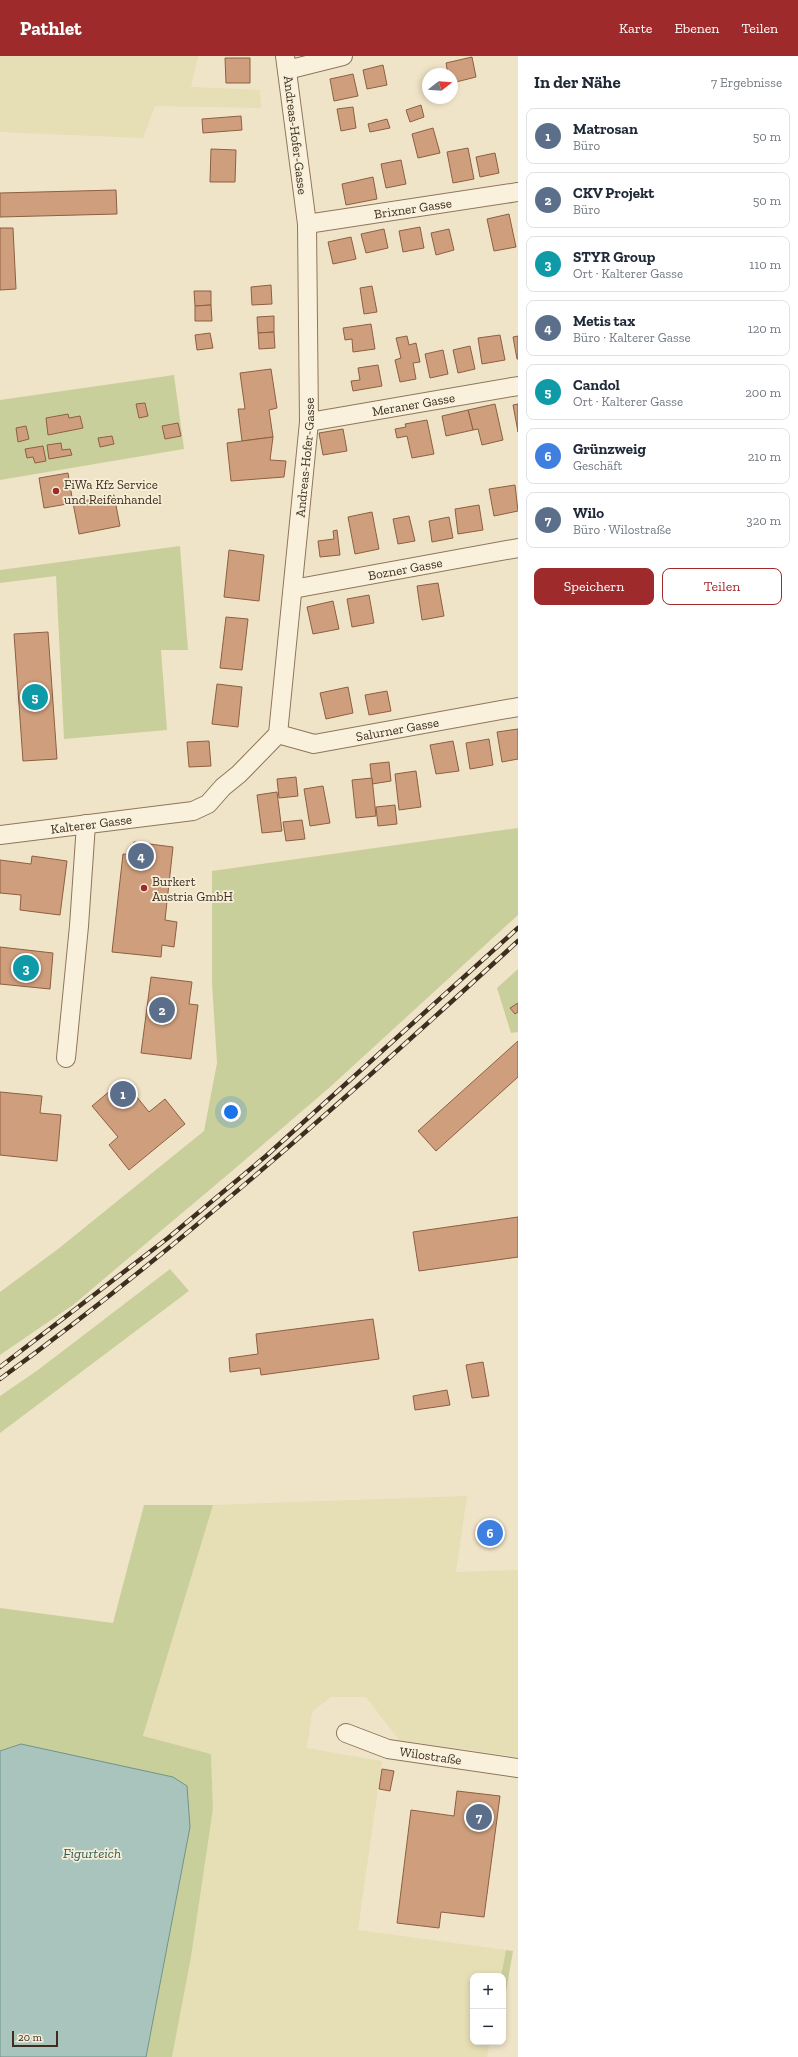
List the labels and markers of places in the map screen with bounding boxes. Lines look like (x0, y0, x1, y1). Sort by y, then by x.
place label: FiWa Kfz Service und Reifenhandel (64, 477, 162, 507)
marker: FiWa Kfz Service und Reifenhandel (51, 486, 61, 496)
pin: 5 (22, 682, 48, 712)
pin: 4 (128, 841, 154, 871)
place label: Burkert Austria GmbH (152, 874, 233, 904)
marker: Burkert Austria GmbH (139, 883, 149, 893)
pin: 3 (13, 953, 39, 983)
pin: 2 (149, 995, 175, 1025)
pin: 1 (110, 1079, 136, 1109)
pin: 6 (477, 1518, 503, 1548)
pin: 7 (466, 1802, 492, 1832)

